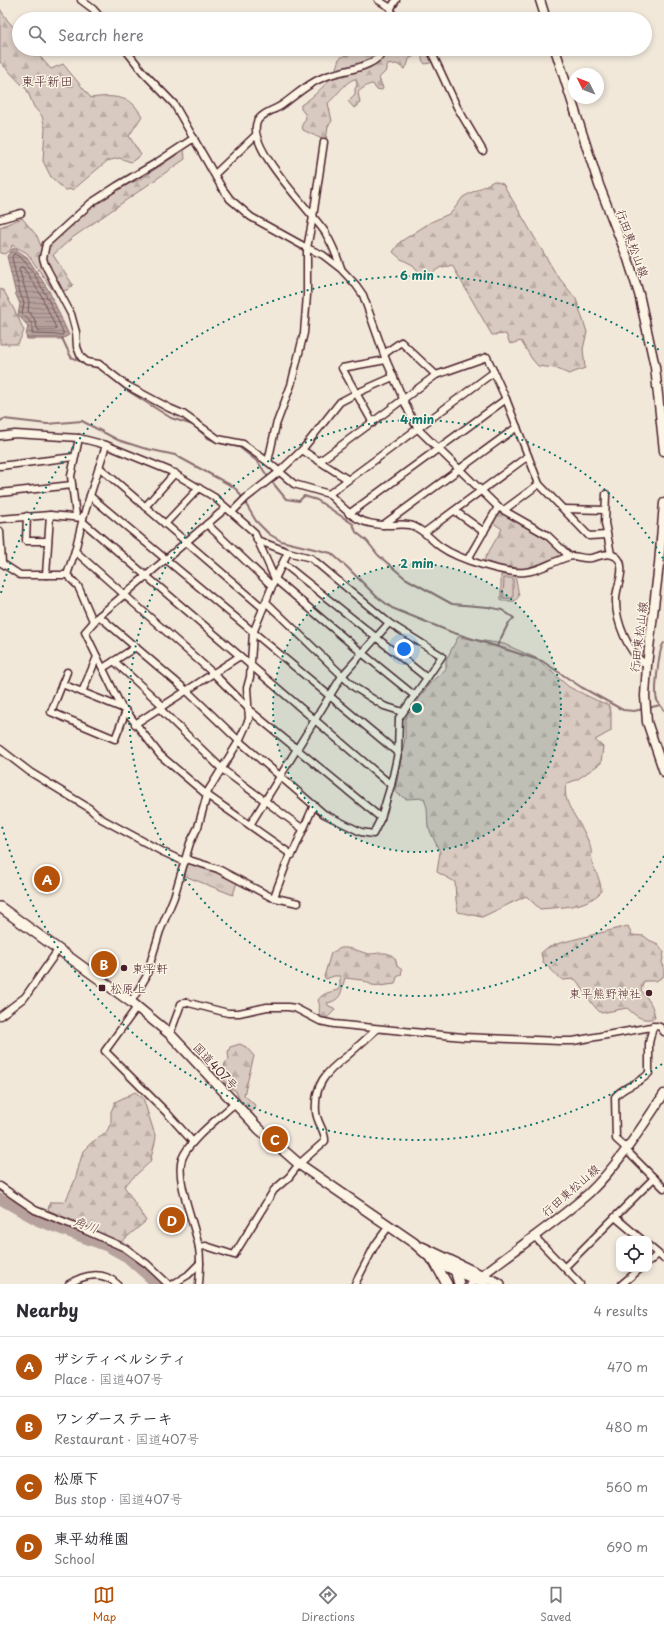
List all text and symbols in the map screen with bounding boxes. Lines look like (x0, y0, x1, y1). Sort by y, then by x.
search box (12, 12, 652, 56)
icon: search (26, 23, 48, 45)
text: Search here (58, 23, 144, 46)
north arrow (568, 68, 604, 104)
district label: 東平新田 (21, 71, 73, 90)
street label: 行田東松山線 (612, 206, 654, 280)
text: 6 min (400, 266, 434, 284)
text: 4 min (400, 410, 434, 428)
text: 2 min (400, 554, 434, 572)
street label: 行田東松山線 (625, 600, 651, 674)
your location (394, 639, 414, 659)
centre of rings (410, 701, 424, 715)
pin: A (34, 864, 60, 894)
pin: B (91, 949, 117, 979)
place label: 東平軒 (132, 959, 168, 977)
marker: 東平軒 (119, 963, 129, 973)
place label: 松原上 (110, 979, 146, 997)
marker: 松原上 (97, 983, 107, 993)
place label: 東平熊野神社 (569, 984, 641, 1002)
marker: 東平熊野神社 (644, 988, 654, 998)
street label: 国道407号 (189, 1038, 243, 1094)
pin: C (262, 1124, 288, 1154)
street label: 行田東松山線 (537, 1160, 603, 1220)
pin: D (159, 1205, 185, 1235)
water label: 角川 (71, 1211, 101, 1237)
map controls (616, 1236, 652, 1272)
button: locate (616, 1236, 652, 1272)
text: Nearby (16, 1297, 78, 1323)
text: 4 results (594, 1301, 648, 1320)
text: ザシティベルシティ (54, 1346, 187, 1369)
text: A (24, 1357, 34, 1376)
text: 470 m (607, 1357, 648, 1376)
text: Place · 国道407号 (54, 1369, 163, 1388)
text: ワンダーステーキ (54, 1406, 173, 1429)
text: B (25, 1417, 33, 1436)
text: 480 m (606, 1417, 648, 1436)
text: Restaurant · 国道407号 (54, 1429, 200, 1448)
text: 松原下 (54, 1466, 99, 1489)
text: C (24, 1477, 34, 1496)
text: 560 m (606, 1477, 648, 1496)
text: Bus stop · 国道407号 (54, 1489, 183, 1508)
text: 東平幼稚園 (54, 1526, 129, 1549)
text: D (24, 1537, 34, 1556)
text: 690 m (606, 1537, 648, 1556)
text: School (54, 1549, 95, 1568)
tab: Map (93, 1584, 116, 1625)
tab: Directions (301, 1584, 355, 1625)
tab: Saved (540, 1584, 571, 1625)

